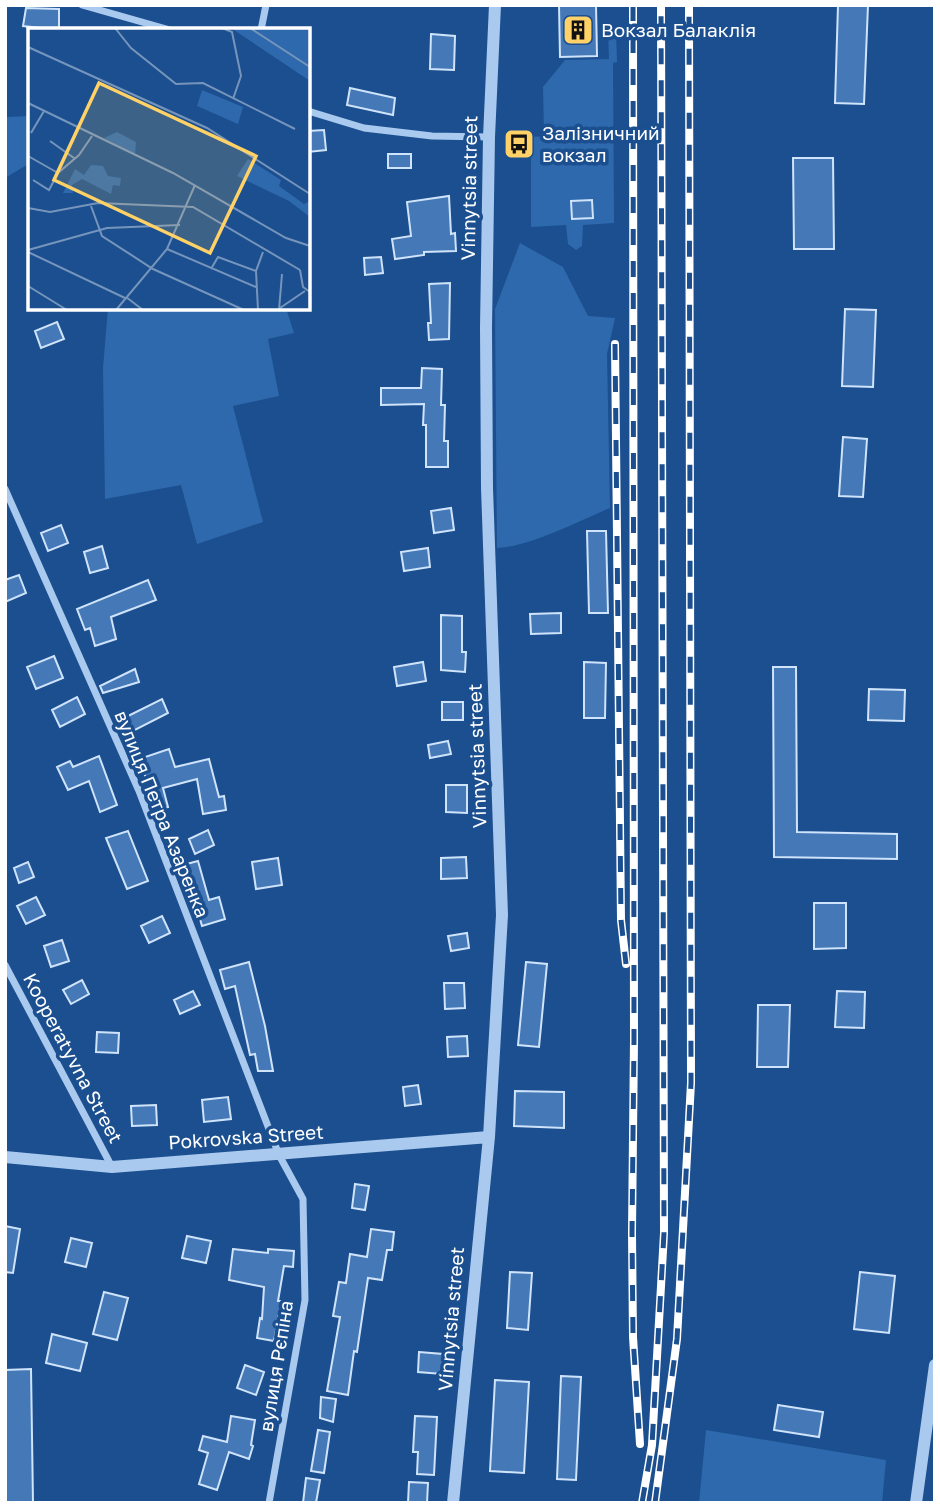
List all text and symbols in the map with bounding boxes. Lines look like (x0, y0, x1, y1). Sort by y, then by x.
building icon: Вокзал Балаклія (561, 13, 595, 47)
place label: Вокзал Балаклія (601, 18, 756, 41)
inset map (28, 28, 310, 310)
street label: Vinnytsia street (456, 115, 481, 261)
place label: Залізничний вокзал (542, 121, 660, 166)
bus stop icon: Залізничний вокзал (502, 127, 536, 161)
street label: Vinnytsia street (462, 683, 491, 829)
street label: вулиця Петра Азаренка (110, 707, 215, 921)
street label: Kooperatyvna Street (19, 969, 128, 1147)
street label: Pokrovska Street (168, 1120, 324, 1153)
street label: Vinnytsia street (433, 1246, 468, 1392)
street label: вулиця Рєпіна (254, 1299, 297, 1433)

